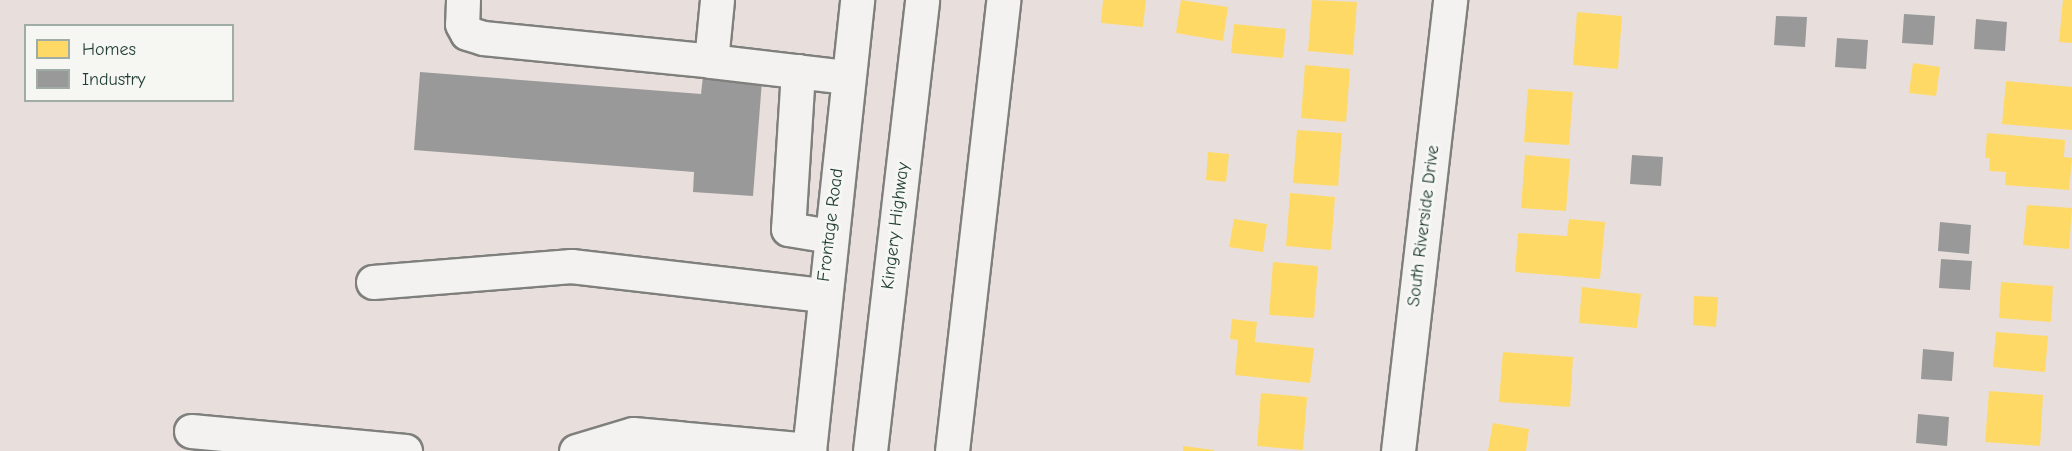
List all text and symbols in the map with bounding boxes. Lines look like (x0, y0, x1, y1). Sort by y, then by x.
legend (24, 24, 234, 102)
text: Homes (82, 39, 136, 60)
text: Industry (82, 69, 146, 90)
street label: South Riverside Drive (1403, 144, 1445, 308)
street label: Kingery Highway (877, 161, 915, 291)
street label: Frontage Road (813, 167, 849, 283)

